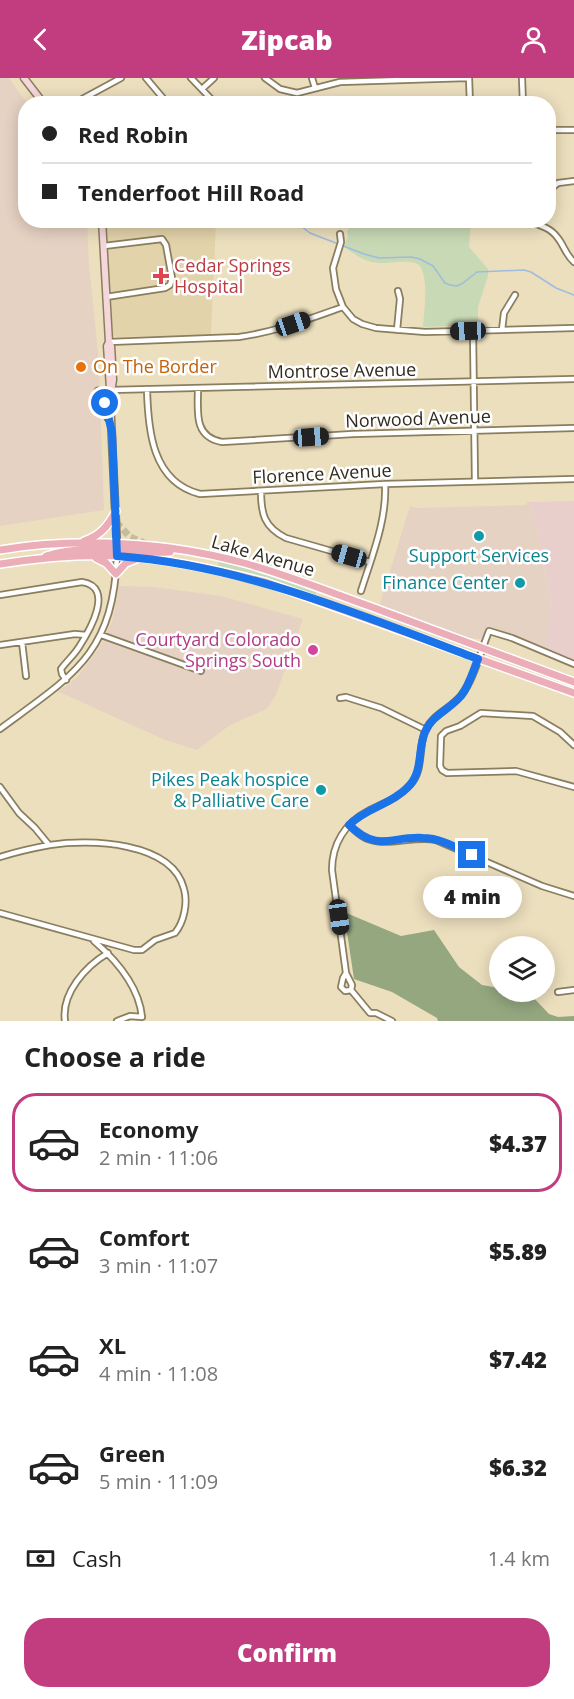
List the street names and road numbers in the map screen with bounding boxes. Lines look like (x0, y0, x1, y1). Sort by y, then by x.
street label: Montrose Avenue (267, 357, 417, 383)
street label: Norwood Avenue (345, 403, 491, 433)
street label: Florence Avenue (252, 457, 392, 489)
street label: Lake Avenue (209, 529, 318, 581)

